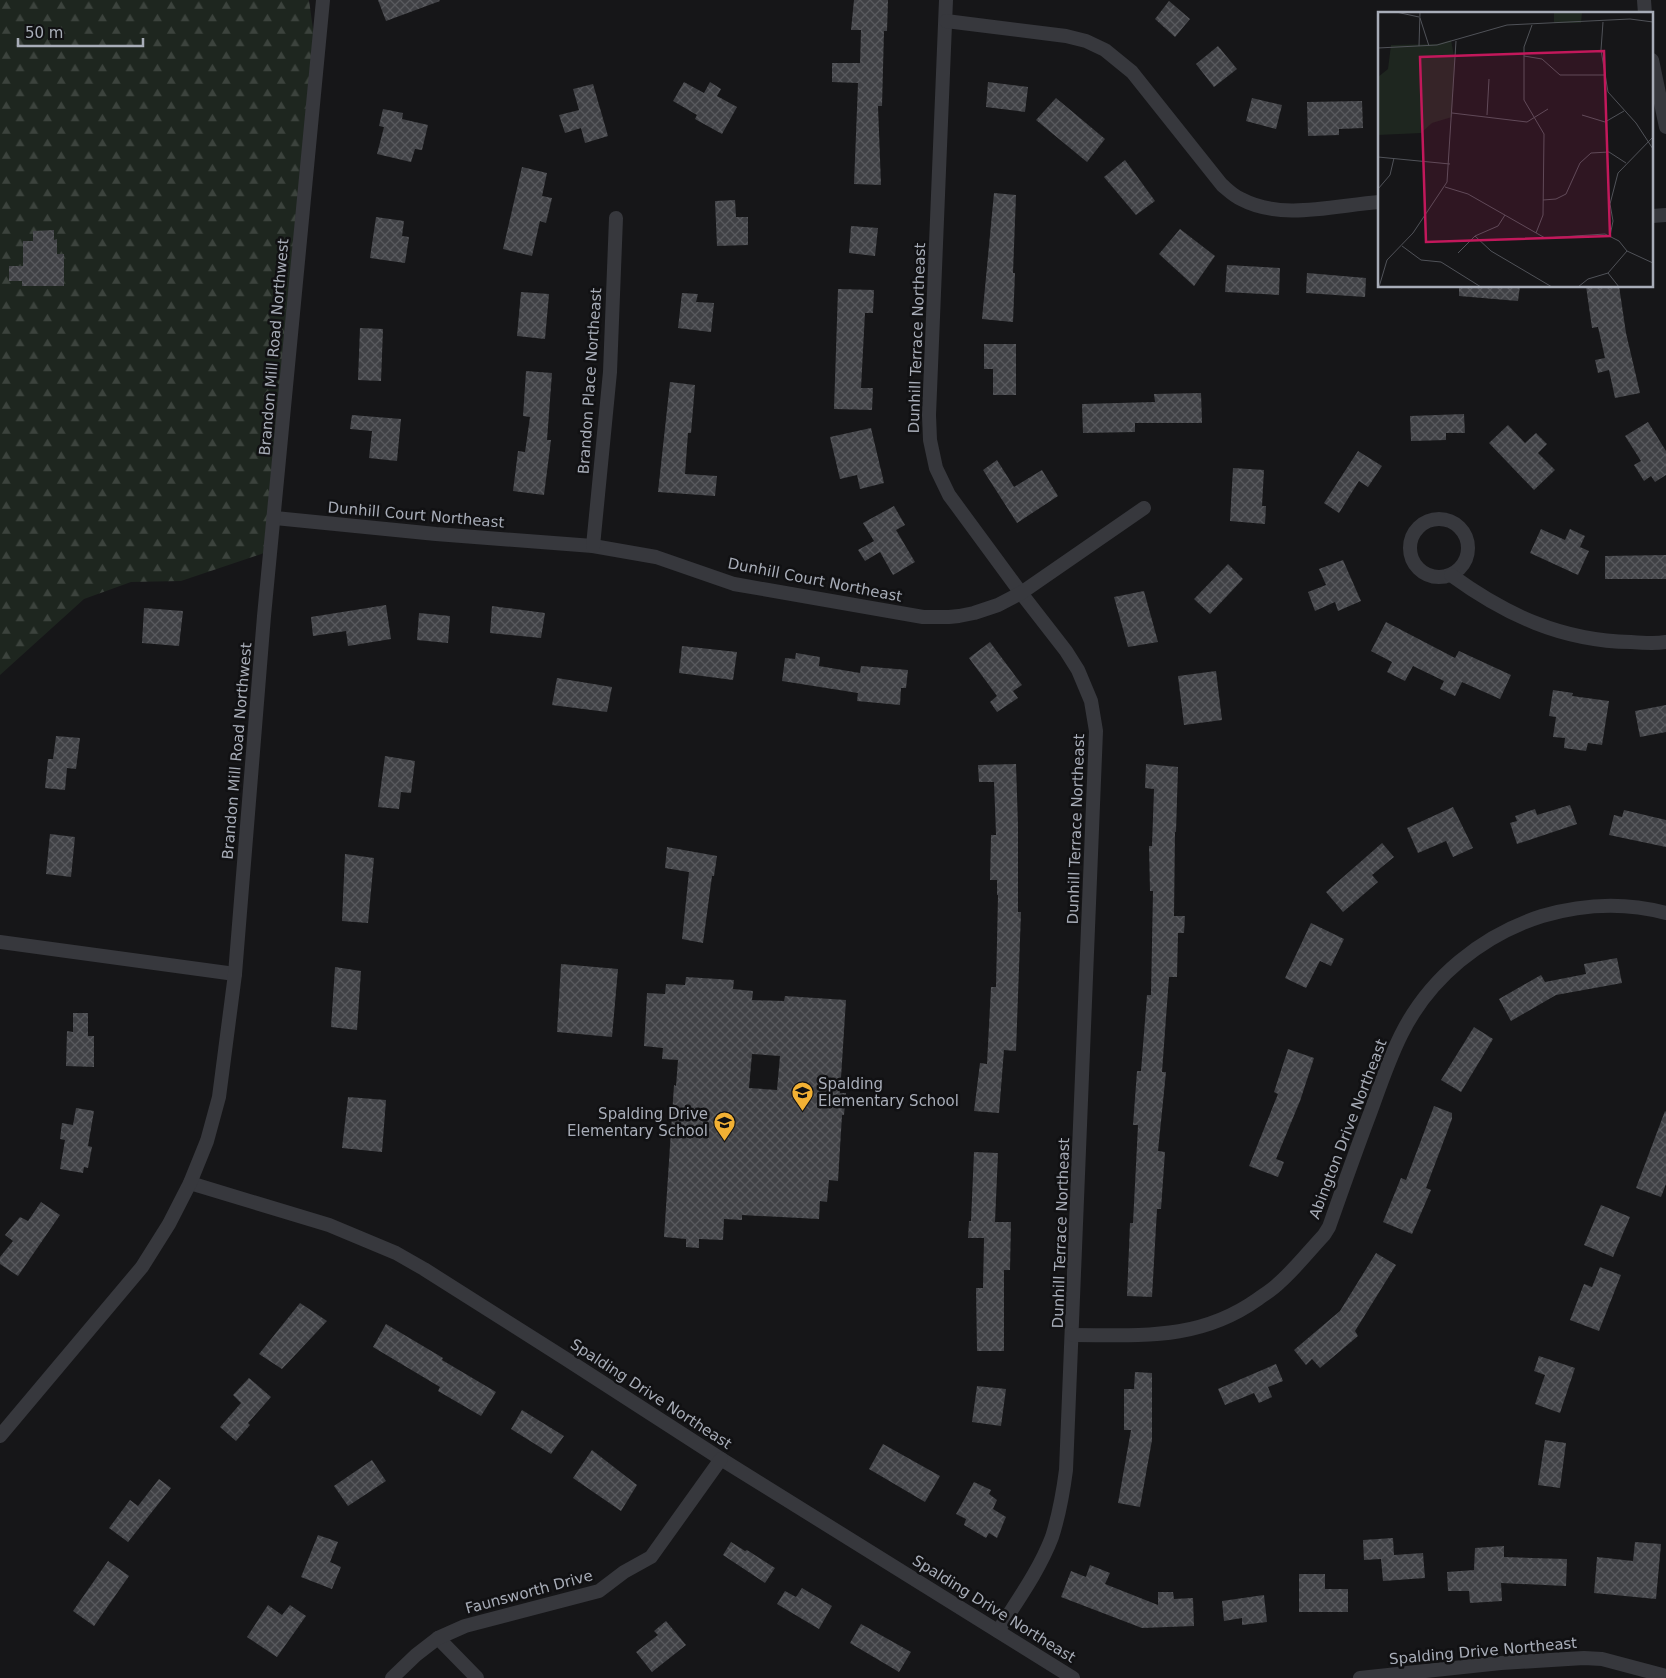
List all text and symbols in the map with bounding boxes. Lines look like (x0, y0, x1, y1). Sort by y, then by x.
inset map (1378, 12, 1654, 288)
scale bar (18, 15, 142, 47)
text: 50 m (25, 24, 63, 42)
street label: Brandon Mill Road Northwest (256, 238, 292, 456)
street label: Dunhill Terrace Northeast (905, 242, 929, 434)
street label: Brandon Place Northeast (575, 287, 606, 475)
street label: Dunhill Court Northeast (327, 498, 505, 532)
street label: Dunhill Court Northeast (726, 554, 904, 606)
street label: Brandon Mill Road Northwest (219, 642, 255, 860)
street label: Dunhill Terrace Northeast (1064, 733, 1088, 925)
street label: Abington Drive Northeast (1305, 1036, 1391, 1221)
place label: Spalding Elementary School (818, 1075, 959, 1110)
school or university icon: Spalding Elementary School (790, 1081, 814, 1112)
place label: Spalding Drive Elementary School (567, 1105, 708, 1140)
school or university icon: Spalding Drive Elementary School (712, 1111, 736, 1142)
street label: Dunhill Terrace Northeast (1049, 1137, 1073, 1329)
street label: Spalding Drive Northeast (567, 1335, 735, 1453)
street label: Spalding Drive Northeast (909, 1551, 1079, 1667)
street label: Faunsworth Drive (463, 1566, 595, 1618)
street label: Spalding Drive Northeast (1388, 1634, 1578, 1668)

